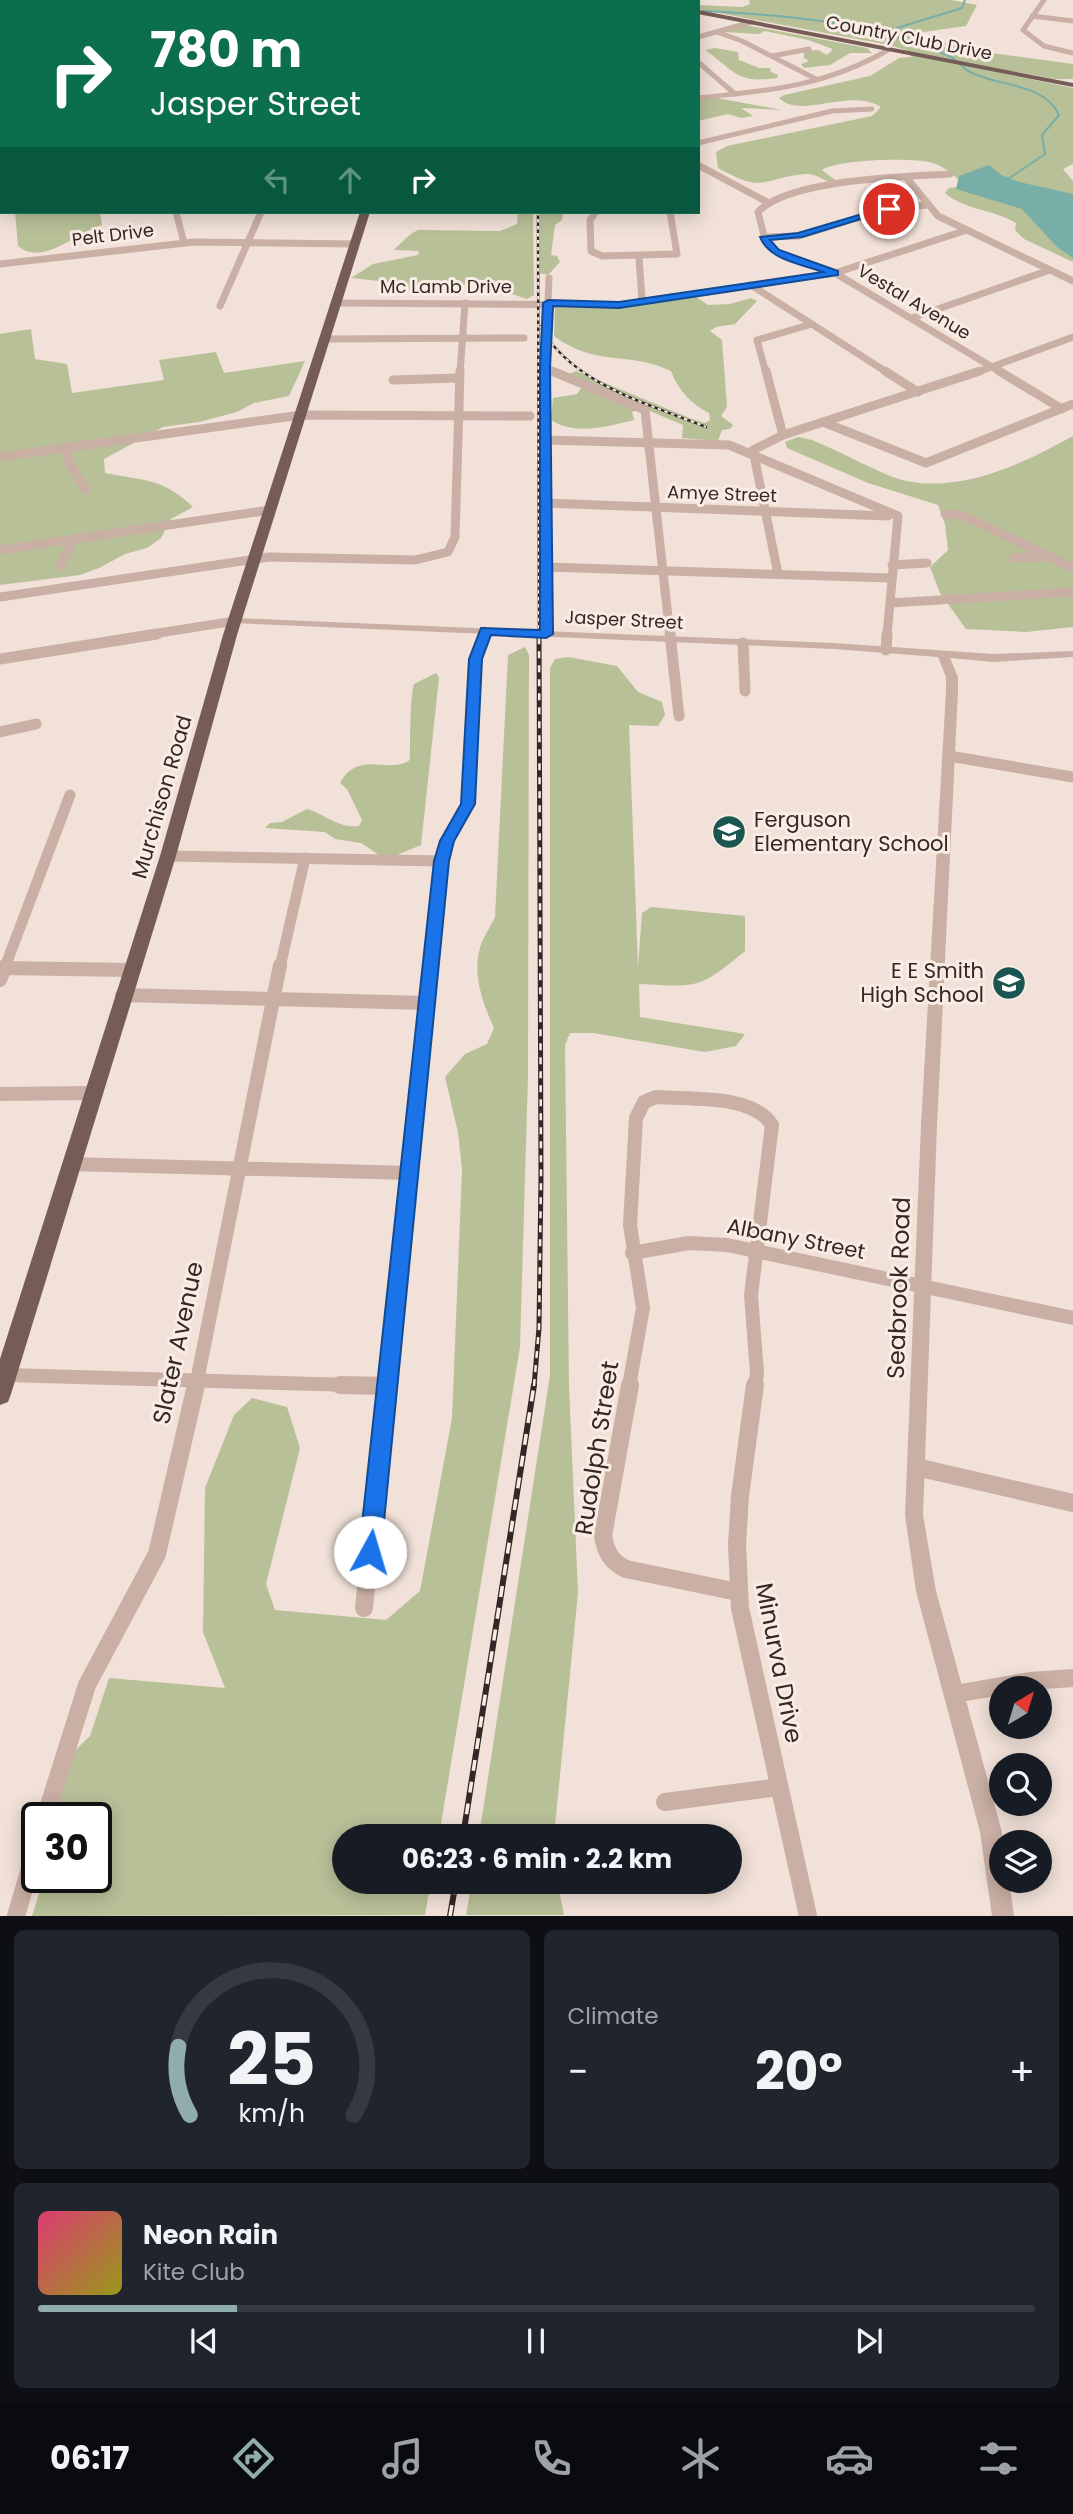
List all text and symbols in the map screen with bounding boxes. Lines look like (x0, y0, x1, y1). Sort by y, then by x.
street label: Country Club Drive (824, 9, 994, 66)
text: 780 m (150, 16, 302, 84)
icon: right (35, 28, 126, 119)
text: Jasper Street (150, 81, 361, 126)
icon: left (258, 161, 296, 199)
icon: ahead (331, 161, 369, 199)
icon: right (404, 161, 442, 199)
pin (859, 179, 919, 239)
icon: arrive (870, 190, 908, 228)
street label: Pelt Drive (70, 217, 155, 252)
street label: Vestal Avenue (853, 258, 976, 345)
street label: Mc Lamb Drive (380, 274, 512, 299)
street label: Amye Street (667, 479, 777, 508)
street label: Jasper Street (564, 604, 684, 635)
street label: Murchison Road (124, 712, 199, 882)
place label: Ferguson Elementary School (754, 805, 949, 858)
school or university icon: Ferguson Elementary School (710, 813, 748, 851)
place label: E E Smith High School (860, 956, 984, 1009)
school or university icon: E E Smith High School (990, 964, 1028, 1002)
street label: Seabrook Road (879, 1196, 918, 1380)
street label: Albany Street (725, 1211, 868, 1266)
street label: Slater Avenue (144, 1259, 211, 1427)
street label: Rudolph Street (566, 1359, 627, 1537)
position arrow (333, 1515, 407, 1589)
street label: Minurva Drive (748, 1580, 811, 1746)
north arrow (989, 1676, 1052, 1740)
map controls (989, 1676, 1052, 1893)
button: search (989, 1753, 1052, 1816)
speed limit sign: 30 (21, 1802, 112, 1893)
button: layers (989, 1830, 1052, 1893)
text: 06:23 · 6 min · 2.2 km (402, 1841, 672, 1877)
text: Climate (568, 2000, 658, 2032)
text: 25 (227, 2010, 316, 2111)
text: 20° (755, 2035, 843, 2108)
text: − (568, 2045, 588, 2098)
text: + (1009, 2045, 1035, 2098)
text: km/h (238, 2096, 305, 2131)
text: Neon Rain (143, 2217, 278, 2253)
text: Kite Club (143, 2256, 245, 2288)
icon: previous (185, 2322, 223, 2360)
icon: pause (517, 2322, 555, 2360)
icon: next (850, 2322, 888, 2360)
icon: directions (229, 2434, 278, 2483)
icon: music (378, 2434, 427, 2483)
icon: phone (527, 2434, 576, 2483)
icon: climate (676, 2434, 725, 2483)
icon: car (825, 2434, 874, 2483)
icon: filters (974, 2434, 1023, 2483)
text: 06:17 (50, 2435, 129, 2480)

